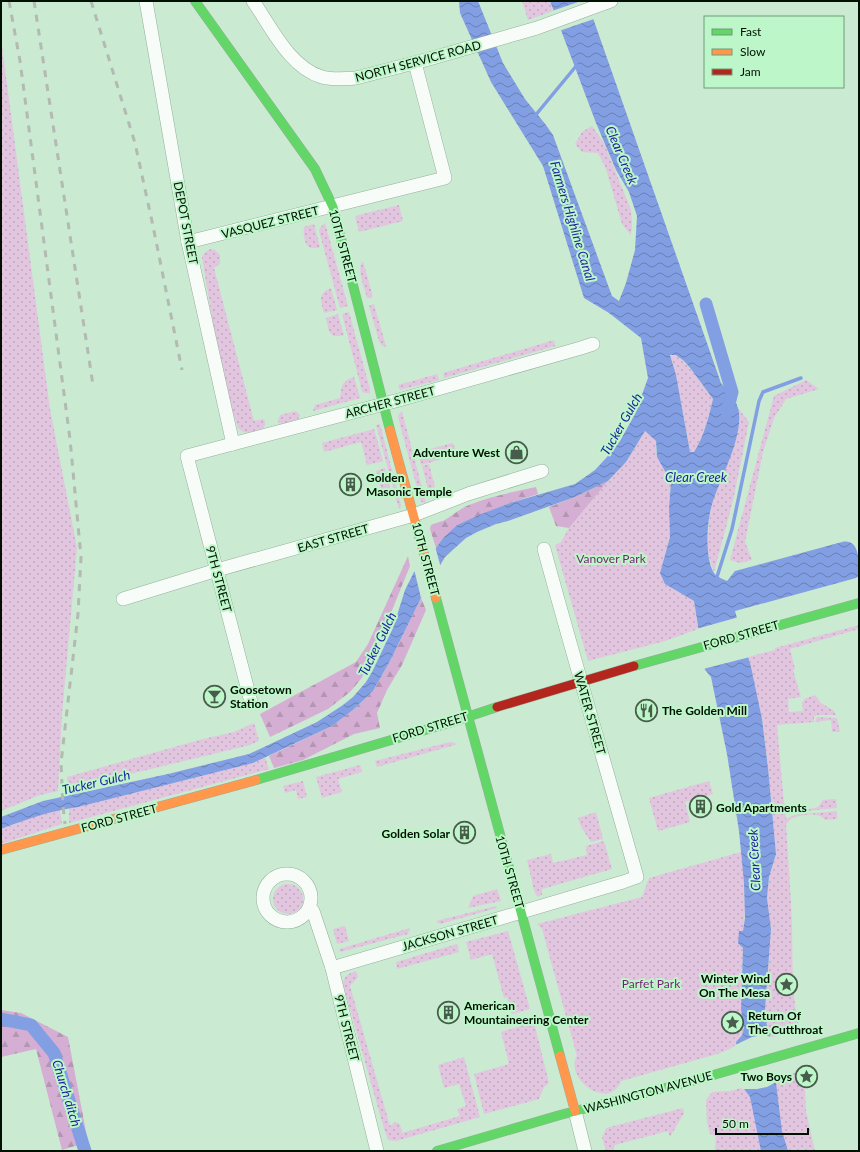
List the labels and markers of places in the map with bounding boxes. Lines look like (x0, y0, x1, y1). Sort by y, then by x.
shop icon: Adventure West (503, 439, 529, 465)
place label: Adventure West (412, 445, 501, 460)
place label: Golden Masonic Temple (366, 470, 453, 499)
building icon: Golden Masonic Temple (338, 471, 364, 497)
place label: Goosetown Station (230, 682, 292, 711)
bar icon: Goosetown Station (202, 683, 228, 709)
restaurant icon: The Golden Mill (634, 697, 660, 723)
place label: The Golden Mill (662, 703, 747, 718)
building icon: Gold Apartments (688, 794, 714, 820)
place label: Gold Apartments (716, 800, 807, 815)
building icon: Golden Solar (452, 820, 478, 846)
place label: Golden Solar (382, 826, 451, 841)
place label: Winter Wind On The Mesa (699, 971, 770, 1000)
place icon: Winter Wind On The Mesa (773, 972, 799, 998)
place label: American Mountaineering Center (463, 998, 589, 1027)
building icon: American Mountaineering Center (436, 999, 462, 1025)
place label: Return Of The Cutthroat (748, 1008, 823, 1037)
place icon: Return Of The Cutthroat (720, 1009, 746, 1035)
place icon: Two Boys (794, 1063, 820, 1089)
place label: Two Boys (741, 1069, 792, 1084)

